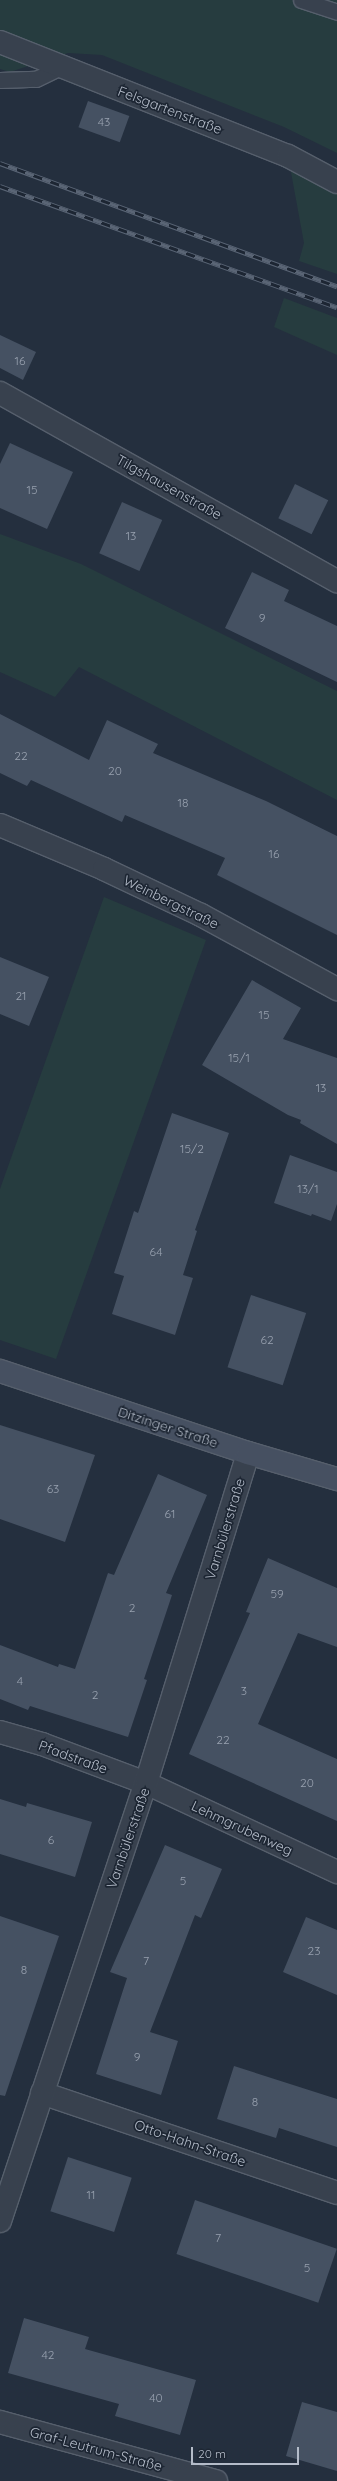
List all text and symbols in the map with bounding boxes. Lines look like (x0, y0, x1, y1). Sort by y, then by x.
street label: Felsgartenstraße (116, 82, 224, 138)
house number: 43 (98, 115, 110, 129)
house number: 16 (15, 354, 25, 368)
street label: Tilgshausenstraße (113, 451, 225, 523)
house number: 15 (27, 483, 37, 497)
house number: 13 (126, 529, 136, 543)
house number: 9 (259, 611, 265, 625)
house number: 22 (14, 749, 28, 763)
house number: 20 (108, 764, 122, 778)
house number: 18 (178, 796, 188, 810)
house number: 16 (269, 847, 279, 861)
street label: Weinbergstraße (121, 872, 221, 932)
house number: 21 (15, 989, 27, 1003)
house number: 15 (259, 1008, 269, 1022)
house number: 15/1 (228, 1051, 250, 1065)
house number: 13 (316, 1081, 326, 1095)
house number: 15/2 (180, 1142, 204, 1156)
house number: 13/1 (297, 1182, 319, 1196)
house number: 64 (150, 1245, 162, 1259)
house number: 62 (260, 1333, 274, 1347)
street label: Ditzinger Straße (116, 1403, 220, 1451)
street label: Varnbülerstraße (202, 1476, 248, 1582)
house number: 63 (47, 1482, 59, 1496)
house number: 61 (165, 1507, 175, 1521)
house number: 59 (270, 1587, 284, 1601)
house number: 2 (129, 1601, 135, 1615)
house number: 4 (17, 1674, 23, 1688)
house number: 3 (241, 1684, 247, 1698)
house number: 2 (92, 1688, 98, 1702)
house number: 22 (216, 1733, 230, 1747)
street label: Pfadstraße (36, 1737, 110, 1777)
house number: 20 (300, 1776, 314, 1790)
street label: Varnbülerstraße (103, 1785, 153, 1891)
street label: Lehmgrubenweg (189, 1797, 295, 1859)
house number: 6 (48, 1833, 54, 1847)
house number: 5 (180, 1874, 186, 1888)
house number: 23 (308, 1944, 320, 1958)
house number: 7 (143, 1954, 149, 1968)
house number: 8 (21, 1963, 27, 1977)
house number: 9 (134, 2050, 140, 2064)
house number: 8 (252, 2095, 258, 2109)
street label: Otto-Hahn-Straße (132, 2116, 248, 2170)
house number: 11 (87, 2188, 95, 2202)
house number: 7 (215, 2231, 221, 2245)
house number: 5 (304, 2261, 310, 2275)
house number: 42 (42, 2348, 54, 2362)
house number: 40 (149, 2391, 163, 2405)
street label: Graf-Leutrum-Straße (28, 2423, 164, 2475)
scale bar (193, 2439, 301, 2465)
text: 20 m (198, 2446, 226, 2461)

